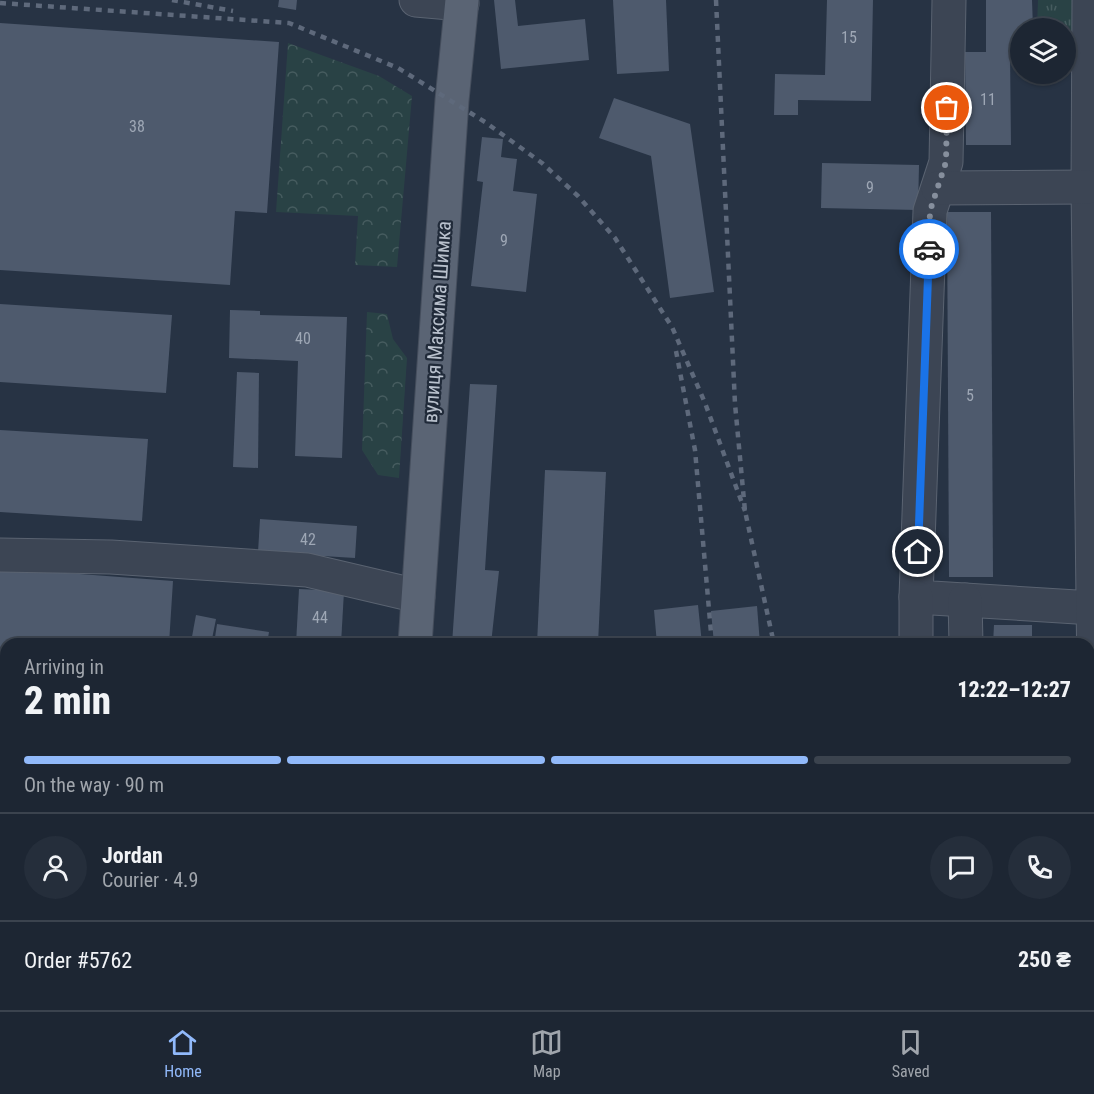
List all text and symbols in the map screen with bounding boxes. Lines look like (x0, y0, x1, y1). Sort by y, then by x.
map controls (1010, 18, 1076, 84)
button: layers (1010, 18, 1076, 84)
house number: 15 (841, 28, 857, 47)
pin (921, 82, 972, 133)
house number: 11 (980, 90, 996, 109)
icon: bag (930, 91, 963, 124)
house number: 38 (129, 117, 145, 136)
house number: 9 (866, 178, 874, 197)
courier (899, 219, 959, 279)
street label: вулиця Максима Шимка (418, 220, 456, 424)
house number: 9 (500, 231, 508, 250)
icon: car (913, 233, 946, 266)
house number: 40 (295, 329, 311, 348)
house number: 5 (966, 386, 974, 405)
pin (892, 526, 943, 577)
house number: 42 (300, 530, 316, 549)
icon: home (901, 535, 934, 568)
house number: 44 (312, 608, 328, 627)
text: Arriving in (24, 655, 104, 679)
text: 12:22–12:27 (957, 677, 1071, 702)
text: 2 min (24, 678, 111, 724)
text: On the way · 90 m (24, 773, 164, 797)
button: person (24, 836, 87, 899)
button: chat (930, 836, 993, 899)
button: phone (1008, 836, 1071, 899)
text: Jordan (102, 843, 163, 868)
text: Courier · 4.9 (102, 868, 198, 892)
text: 250 ₴ (1018, 947, 1071, 972)
text: Order #5762 (24, 948, 132, 973)
tab: Home (164, 1026, 202, 1081)
tab: Map (530, 1026, 563, 1081)
tab: Saved (892, 1026, 930, 1081)

